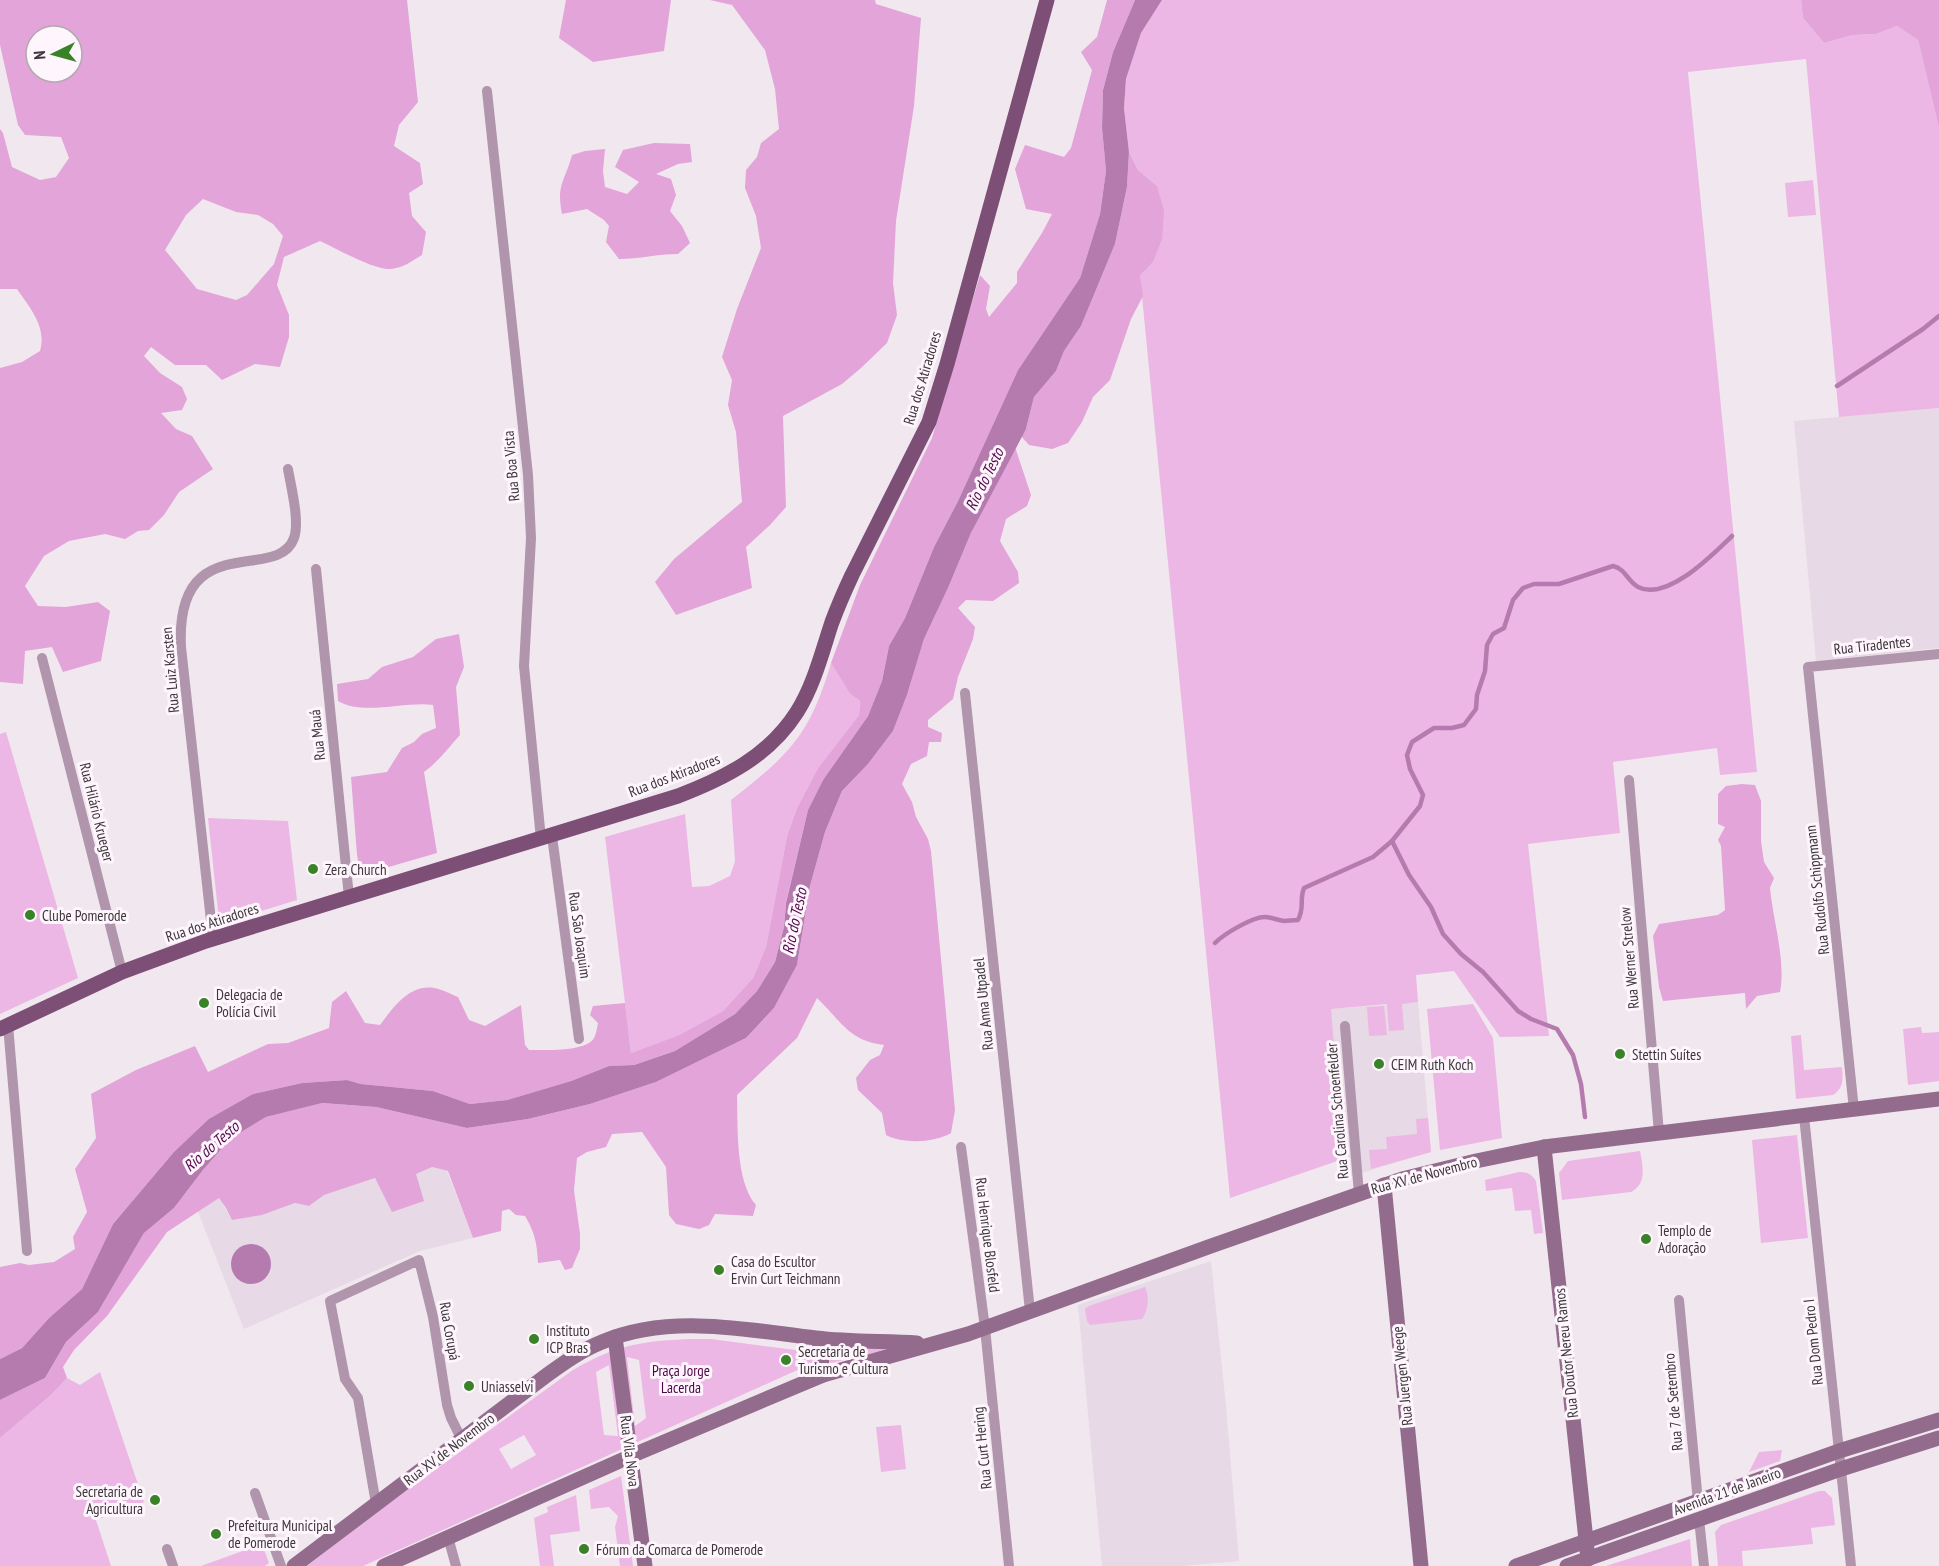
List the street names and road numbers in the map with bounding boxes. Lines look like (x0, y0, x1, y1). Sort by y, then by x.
street label: Rua dos Atiradores (899, 329, 945, 427)
street label: Rua Boa Vista (498, 430, 524, 502)
street label: Rua Luiz Karsten (157, 626, 183, 714)
street label: Rua Tiradentes (1833, 632, 1911, 658)
street label: Rua Mauá (305, 709, 329, 761)
street label: Rua dos Atiradores (626, 749, 722, 801)
street label: Rua Hilário Krueger (76, 761, 119, 864)
street label: Rua Rudolfo Schippmann (1801, 824, 1833, 956)
street label: Rua São Joaquim (565, 891, 595, 979)
street label: Rua dos Atiradores (163, 898, 261, 946)
street label: Rua Werner Strelow (1615, 906, 1643, 1010)
street label: Rua Anna Utpadel (969, 956, 997, 1051)
street label: Rua Carolina Schoenfelder (1322, 1041, 1352, 1180)
street label: Rua XV de Novembro (1369, 1152, 1479, 1198)
street label: Rua Henrique Blosfeld (972, 1177, 1004, 1293)
street label: Rua Doutor Nereu Ramos (1550, 1287, 1582, 1419)
street label: Rua Dom Pedro I (1799, 1298, 1827, 1386)
street label: Rua Corupá (436, 1300, 464, 1362)
street label: Rua Juergen Weege (1387, 1325, 1417, 1427)
street label: Rua 7 de Setembro (1659, 1352, 1687, 1452)
street label: Rua Curt Hering (968, 1406, 996, 1490)
street label: Rua XV de Novembro (400, 1409, 498, 1489)
street label: Rua Vila Nova (616, 1414, 644, 1488)
street label: Avenida 21 de Janeiro (1671, 1463, 1783, 1519)

